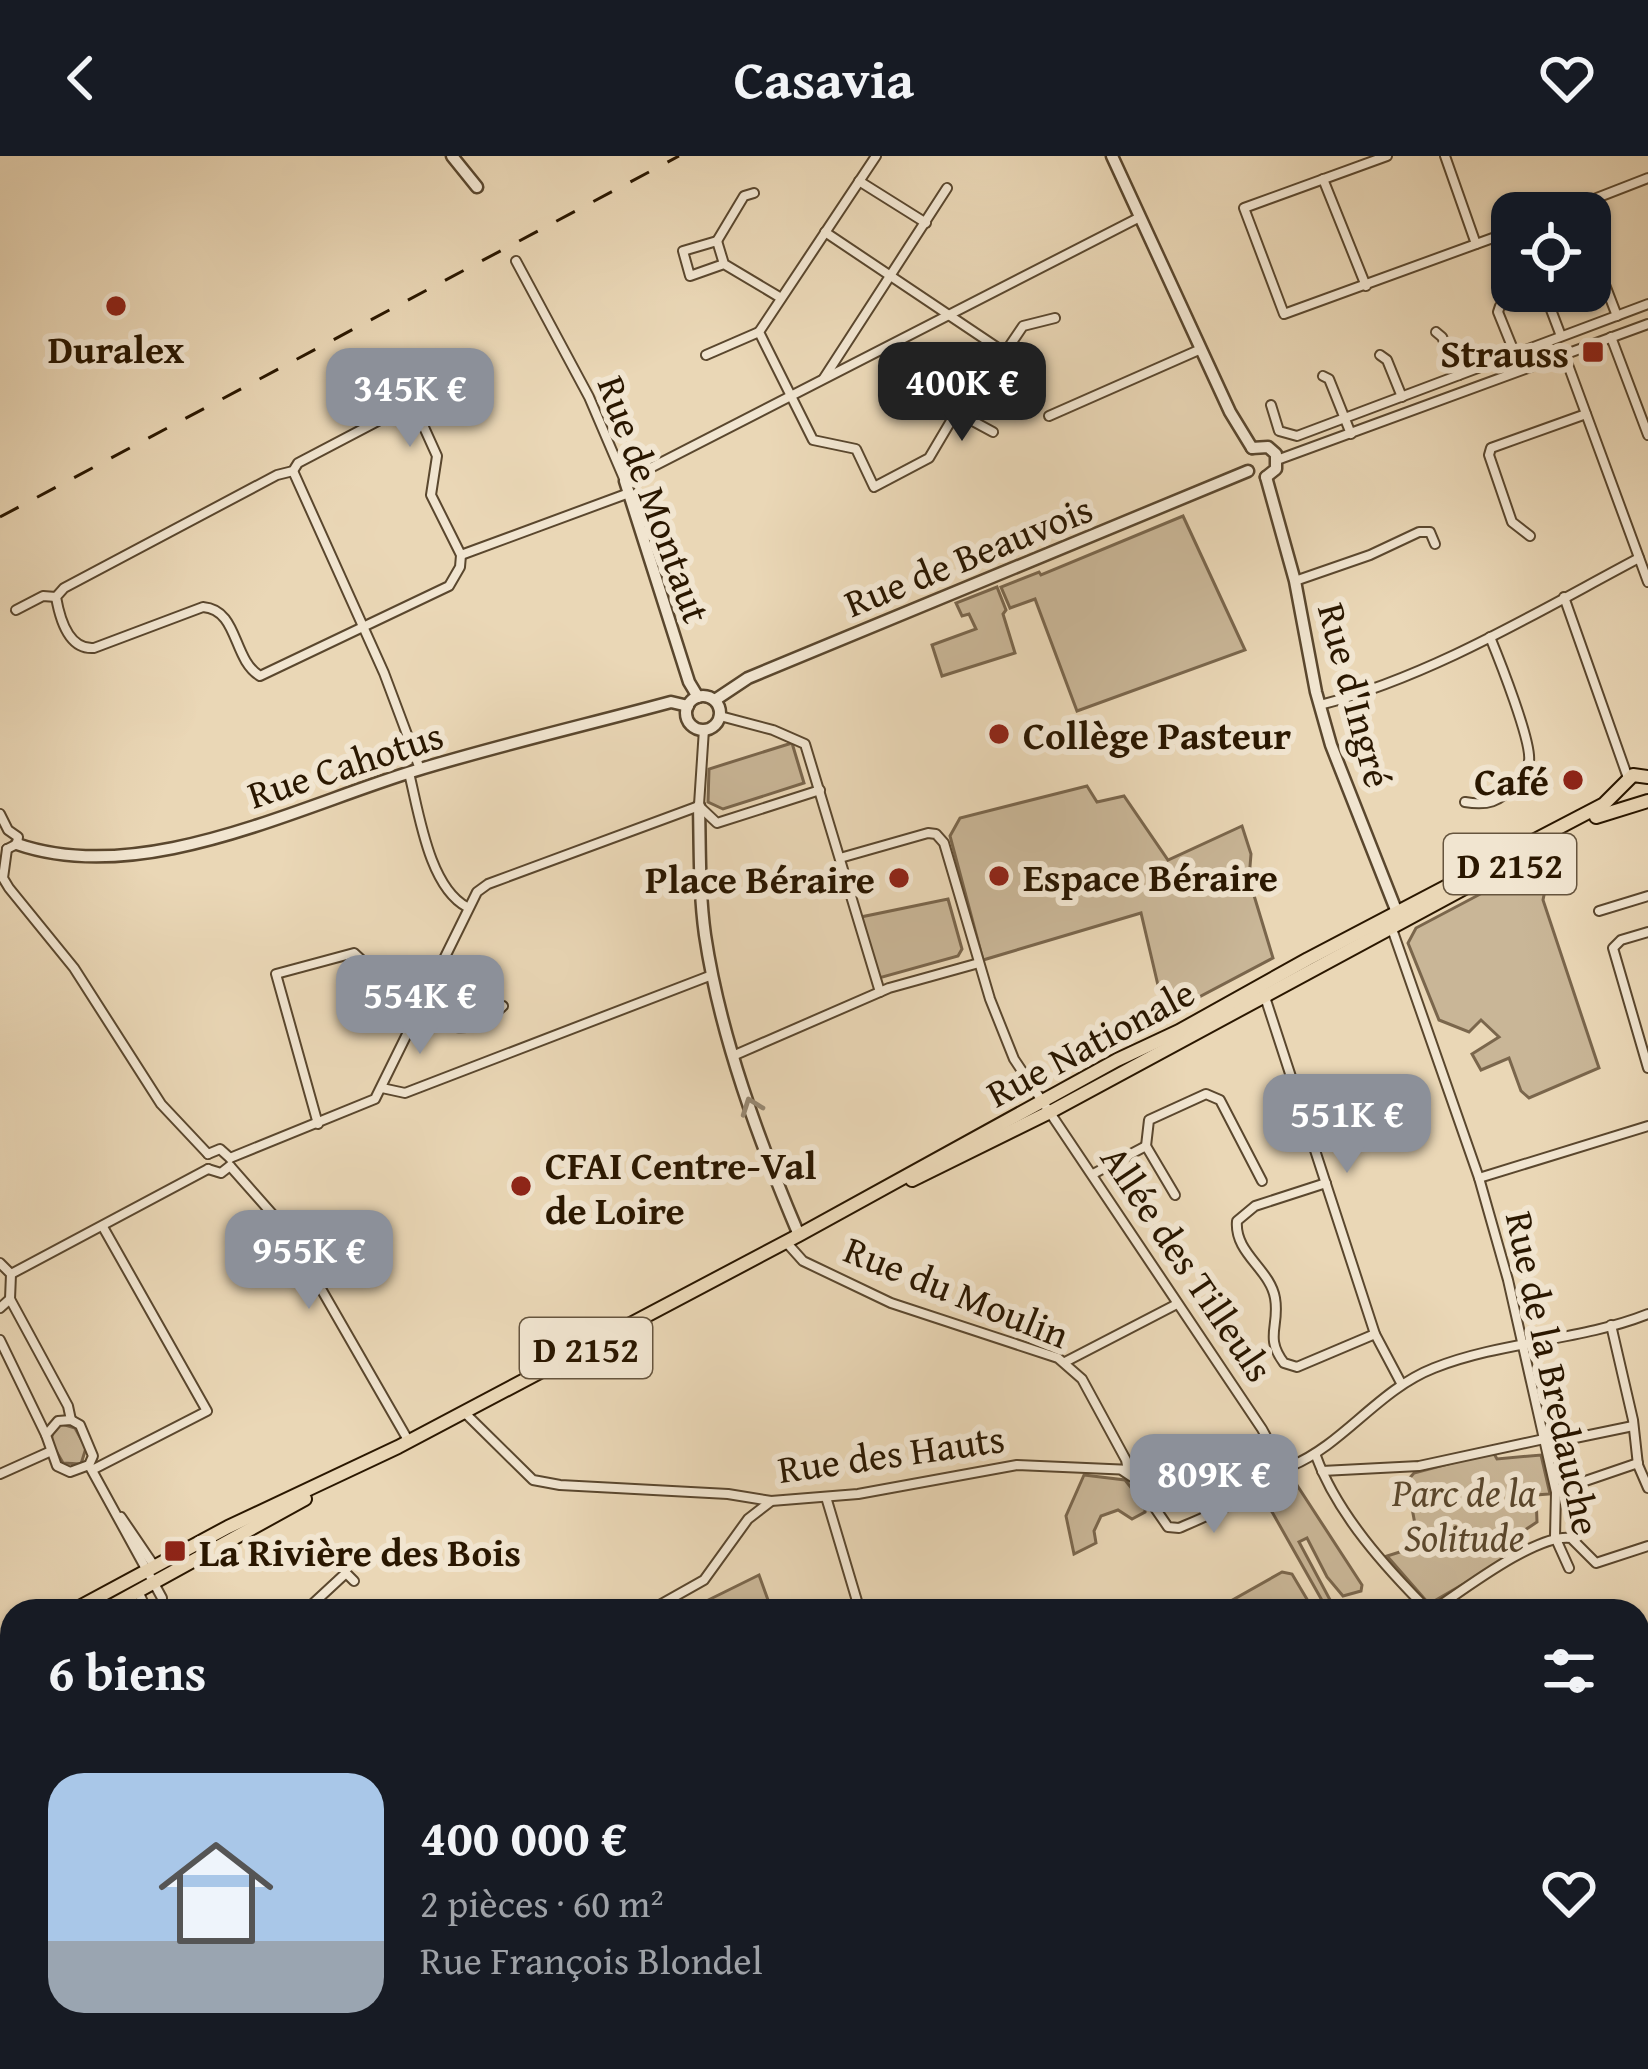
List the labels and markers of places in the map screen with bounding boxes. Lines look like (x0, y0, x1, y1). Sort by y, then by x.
marker: Duralex (103, 293, 129, 319)
place label: Duralex (48, 320, 185, 377)
place label: Strauss (1440, 324, 1569, 381)
marker: Strauss (1580, 339, 1606, 365)
pin: 400K € (864, 342, 1060, 444)
pin: 345K € (312, 348, 508, 450)
place label: Collège Pasteur (1023, 706, 1291, 763)
marker: Collège Pasteur (986, 721, 1012, 747)
place label: Café (1474, 752, 1549, 809)
marker: Café (1560, 767, 1586, 793)
place label: Espace Béraire (1023, 848, 1278, 905)
place label: Place Béraire (645, 850, 875, 907)
marker: Espace Béraire (986, 863, 1012, 889)
marker: Place Béraire (886, 865, 912, 891)
pin: 554K € (322, 955, 518, 1057)
pin: 551K € (1249, 1074, 1445, 1176)
place label: CFAI Centre-Val de Loire (545, 1136, 817, 1238)
marker: CFAI Centre-Val de Loire (508, 1173, 534, 1199)
pin: 955K € (211, 1210, 407, 1312)
pin: 809K € (1116, 1434, 1312, 1536)
place label: La Rivière des Bois (199, 1523, 521, 1580)
marker: La Rivière des Bois (162, 1538, 188, 1564)

